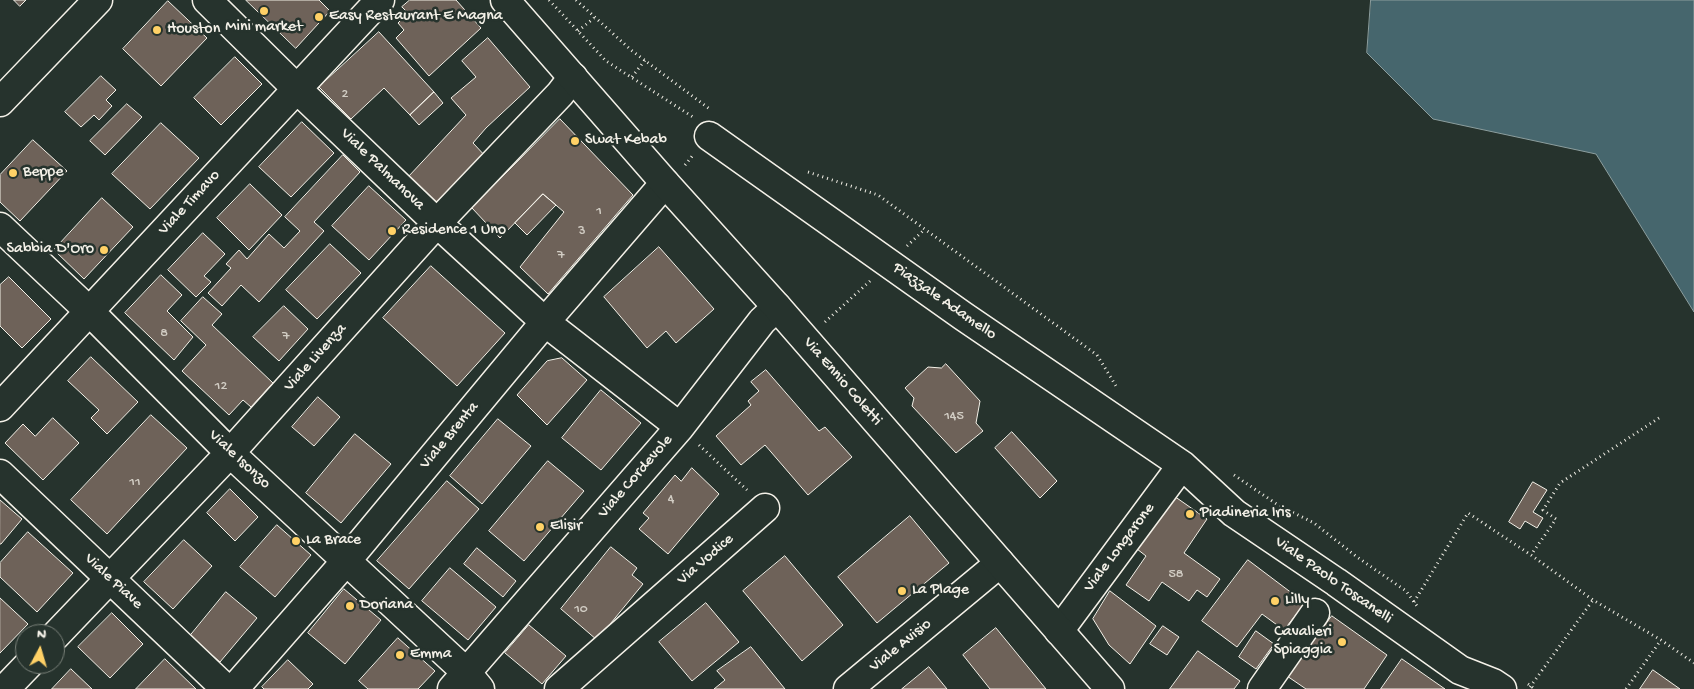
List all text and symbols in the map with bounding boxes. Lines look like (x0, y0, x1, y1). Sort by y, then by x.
marker: Mini market (258, 5, 270, 17)
place label: Easy Restaurant E Magna (329, 7, 503, 27)
marker: Easy Restaurant E Magna (313, 11, 325, 23)
place label: Mini market (225, 18, 303, 38)
place label: Houston (167, 20, 220, 40)
marker: Houston (151, 24, 163, 36)
house number: 2 (342, 87, 348, 103)
street label: Viale Palmanova (336, 125, 428, 215)
place label: Swat Kebab (585, 131, 667, 151)
marker: Swat Kebab (569, 135, 581, 147)
place label: Beppe (23, 163, 63, 183)
street label: Viale Timavo (155, 166, 225, 240)
marker: Beppe (7, 167, 19, 179)
house number: 1 (596, 204, 602, 220)
place label: Residence 1 Uno (402, 221, 506, 241)
house number: 3 (578, 224, 586, 240)
marker: Residence 1 Uno (386, 225, 398, 237)
place label: Sabbia D'Oro (7, 240, 94, 260)
marker: Sabbia D'Oro (98, 244, 110, 256)
house number: 7 (557, 248, 565, 264)
street label: Piazzale Adamello (888, 259, 1000, 345)
street label: Viale Livenza (280, 320, 352, 396)
house number: 8 (160, 326, 168, 342)
house number: 7 (282, 329, 290, 345)
street label: Via Ennio Coletti (798, 334, 886, 430)
house number: 12 (215, 379, 227, 395)
street label: Viale Brenta (416, 398, 484, 474)
house number: 145 (944, 409, 964, 425)
street label: Viale Isonzo (204, 426, 274, 494)
street label: Viale Cordevole (595, 431, 677, 523)
house number: 11 (129, 475, 141, 491)
house number: 4 (668, 492, 674, 508)
street label: Viale Longarone (1080, 500, 1160, 596)
place label: Piadineria Iris (1200, 504, 1291, 524)
marker: Piadineria Iris (1184, 508, 1196, 520)
place label: Elisir (550, 517, 582, 537)
marker: Elisir (534, 521, 546, 533)
street label: Via Vodice (674, 530, 738, 590)
place label: La Brace (306, 531, 361, 551)
street label: Viale Paolo Toscanelli (1270, 533, 1396, 629)
marker: La Brace (290, 535, 302, 547)
street label: Viale Piave (80, 550, 146, 614)
house number: 58 (1168, 567, 1184, 583)
place label: La Plage (912, 581, 969, 601)
marker: La Plage (896, 585, 908, 597)
place label: Lilly (1285, 591, 1309, 611)
marker: Lilly (1269, 595, 1281, 607)
place label: Doriana (360, 596, 413, 616)
marker: Doriana (344, 600, 356, 612)
house number: 10 (574, 602, 588, 618)
street label: Viale Avisio (866, 615, 936, 677)
place label: Cavalieri Spiaggia (1274, 623, 1332, 661)
north arrow (15, 624, 65, 674)
text: N (36, 626, 47, 644)
marker: Cavalieri Spiaggia (1336, 636, 1348, 648)
place label: Emma (410, 645, 452, 665)
marker: Emma (394, 649, 406, 661)

